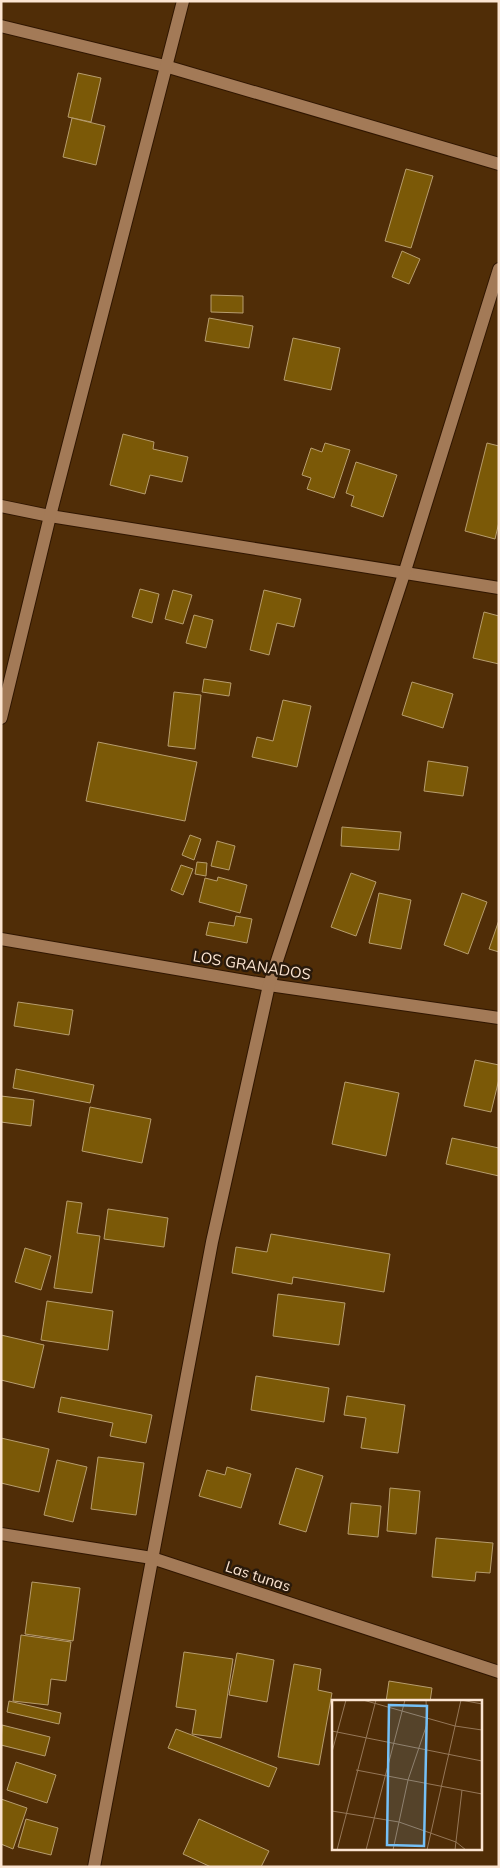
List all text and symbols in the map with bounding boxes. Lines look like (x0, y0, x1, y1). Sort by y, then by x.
street label: LOS GRANADOS (192, 946, 312, 984)
street label: Las tunas (223, 1557, 293, 1595)
inset map (332, 1700, 482, 1850)

